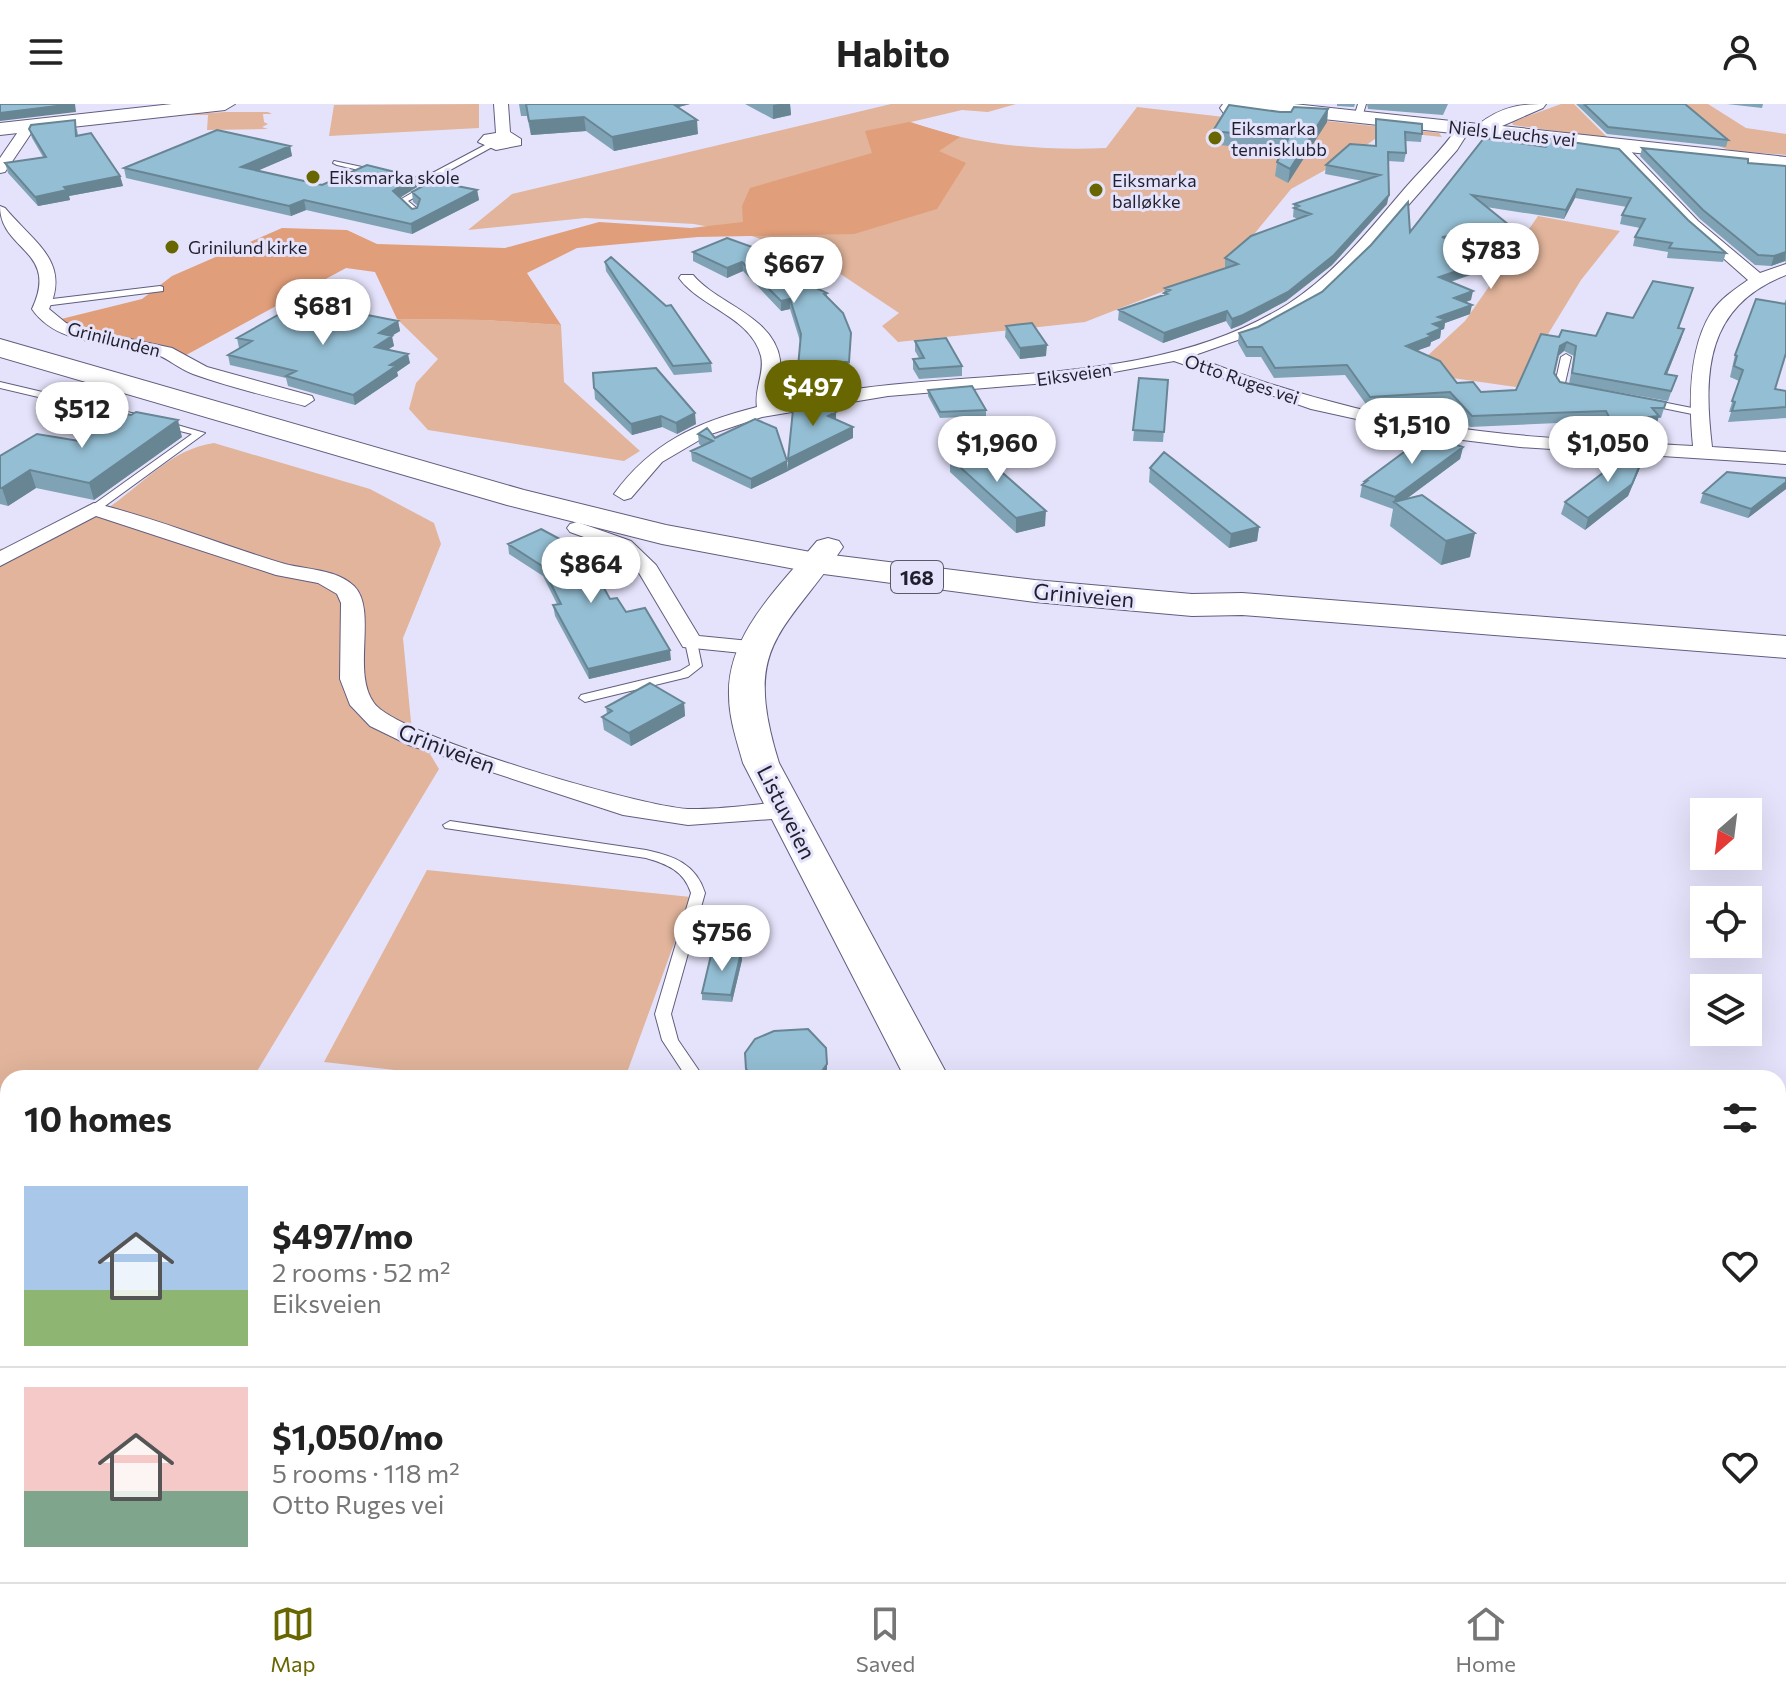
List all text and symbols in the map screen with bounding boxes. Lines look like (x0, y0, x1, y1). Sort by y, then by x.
icon: menu (24, 30, 68, 74)
text: Habito (836, 30, 950, 74)
icon: person (1718, 30, 1762, 74)
street label: Niels Leuchs vei (1447, 115, 1577, 151)
place label: Eiksmarka tennisklubb (1231, 117, 1327, 160)
marker: Eiksmarka tennisklubb (1206, 129, 1224, 147)
place label: Eiksmarka skole (329, 166, 460, 188)
marker: Eiksmarka skole (304, 168, 322, 186)
place label: Eiksmarka balløkke (1112, 169, 1197, 212)
marker: Eiksmarka balløkke (1087, 181, 1105, 199)
pin: $783 (1444, 223, 1538, 291)
text: $783 (1461, 233, 1521, 264)
place label: Grinilund kirke (188, 236, 307, 258)
pin: $667 (747, 237, 841, 305)
marker: Grinilund kirke (163, 238, 181, 256)
text: $667 (763, 247, 825, 278)
pin: $681 (276, 279, 370, 347)
text: $681 (294, 289, 352, 320)
street label: Grinilunden (65, 317, 163, 361)
street label: Otto Ruges vei (1182, 349, 1302, 409)
street label: Eiksveien (1035, 358, 1113, 390)
pin: $497 (766, 360, 860, 428)
text: $497 (783, 370, 843, 401)
pin: $512 (35, 382, 129, 450)
text: $512 (54, 392, 110, 423)
pin: $1,510 (1347, 398, 1477, 466)
text: $1,510 (1373, 408, 1451, 439)
pin: $1,960 (932, 416, 1062, 484)
pin: $1,050 (1543, 416, 1673, 484)
text: $1,960 (956, 426, 1038, 457)
text: $1,050 (1567, 426, 1649, 457)
pin: $864 (544, 537, 638, 605)
text: $864 (559, 547, 623, 578)
road number: 168 (891, 561, 943, 593)
street label: Griniveien (1032, 577, 1136, 613)
street label: Griniveien (395, 717, 499, 779)
street label: Listuveien (752, 760, 822, 864)
north arrow (1690, 798, 1762, 870)
map controls (1690, 798, 1762, 1046)
button: locate (1690, 886, 1762, 958)
pin: $756 (675, 905, 769, 973)
text: $756 (692, 915, 752, 946)
button: layers (1690, 974, 1762, 1046)
icon: filters (1718, 1096, 1762, 1140)
text: 10 homes (24, 1097, 172, 1139)
text: $497/mo (272, 1214, 413, 1256)
icon: home (88, 1218, 184, 1314)
icon: heart (1718, 1244, 1762, 1288)
text: 2 rooms · 52 m² (272, 1256, 450, 1287)
text: Eiksveien (272, 1287, 382, 1318)
text: $1,050/mo (272, 1415, 444, 1457)
icon: home (88, 1419, 184, 1515)
icon: heart (1718, 1445, 1762, 1489)
text: 5 rooms · 118 m² (272, 1457, 460, 1488)
text: Otto Ruges vei (272, 1488, 444, 1519)
tab: Map (270, 1602, 316, 1677)
tab: Saved (856, 1602, 915, 1677)
tab: Home (1455, 1602, 1516, 1677)

